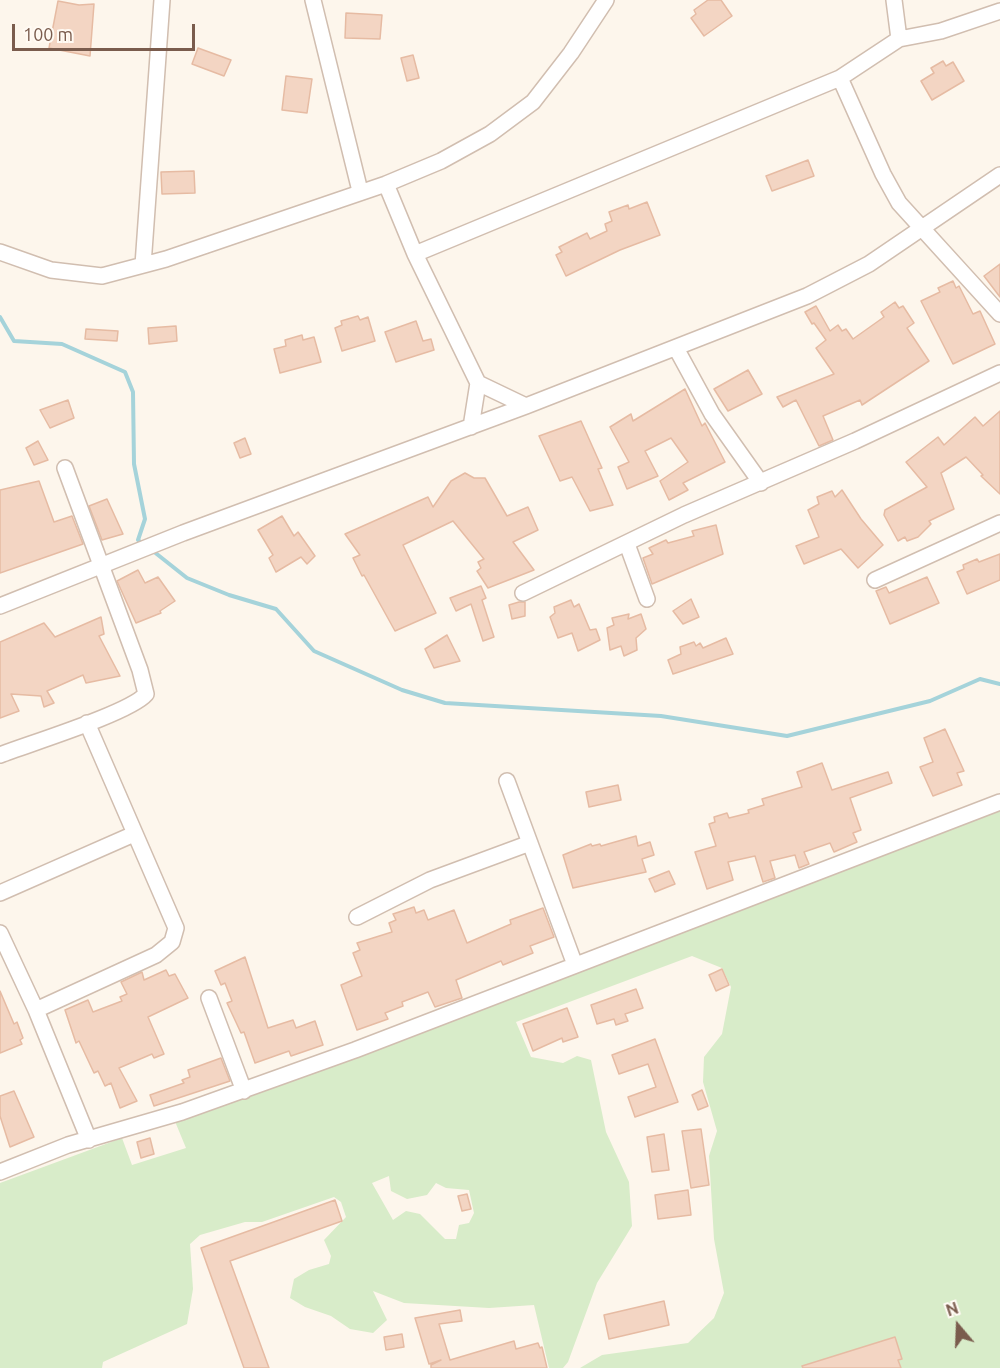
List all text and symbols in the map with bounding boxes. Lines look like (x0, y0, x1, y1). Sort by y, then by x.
scale bar (15, 12, 198, 50)
text: 100 m (23, 24, 73, 44)
north arrow (928, 1296, 988, 1356)
text: N (944, 1299, 961, 1319)

